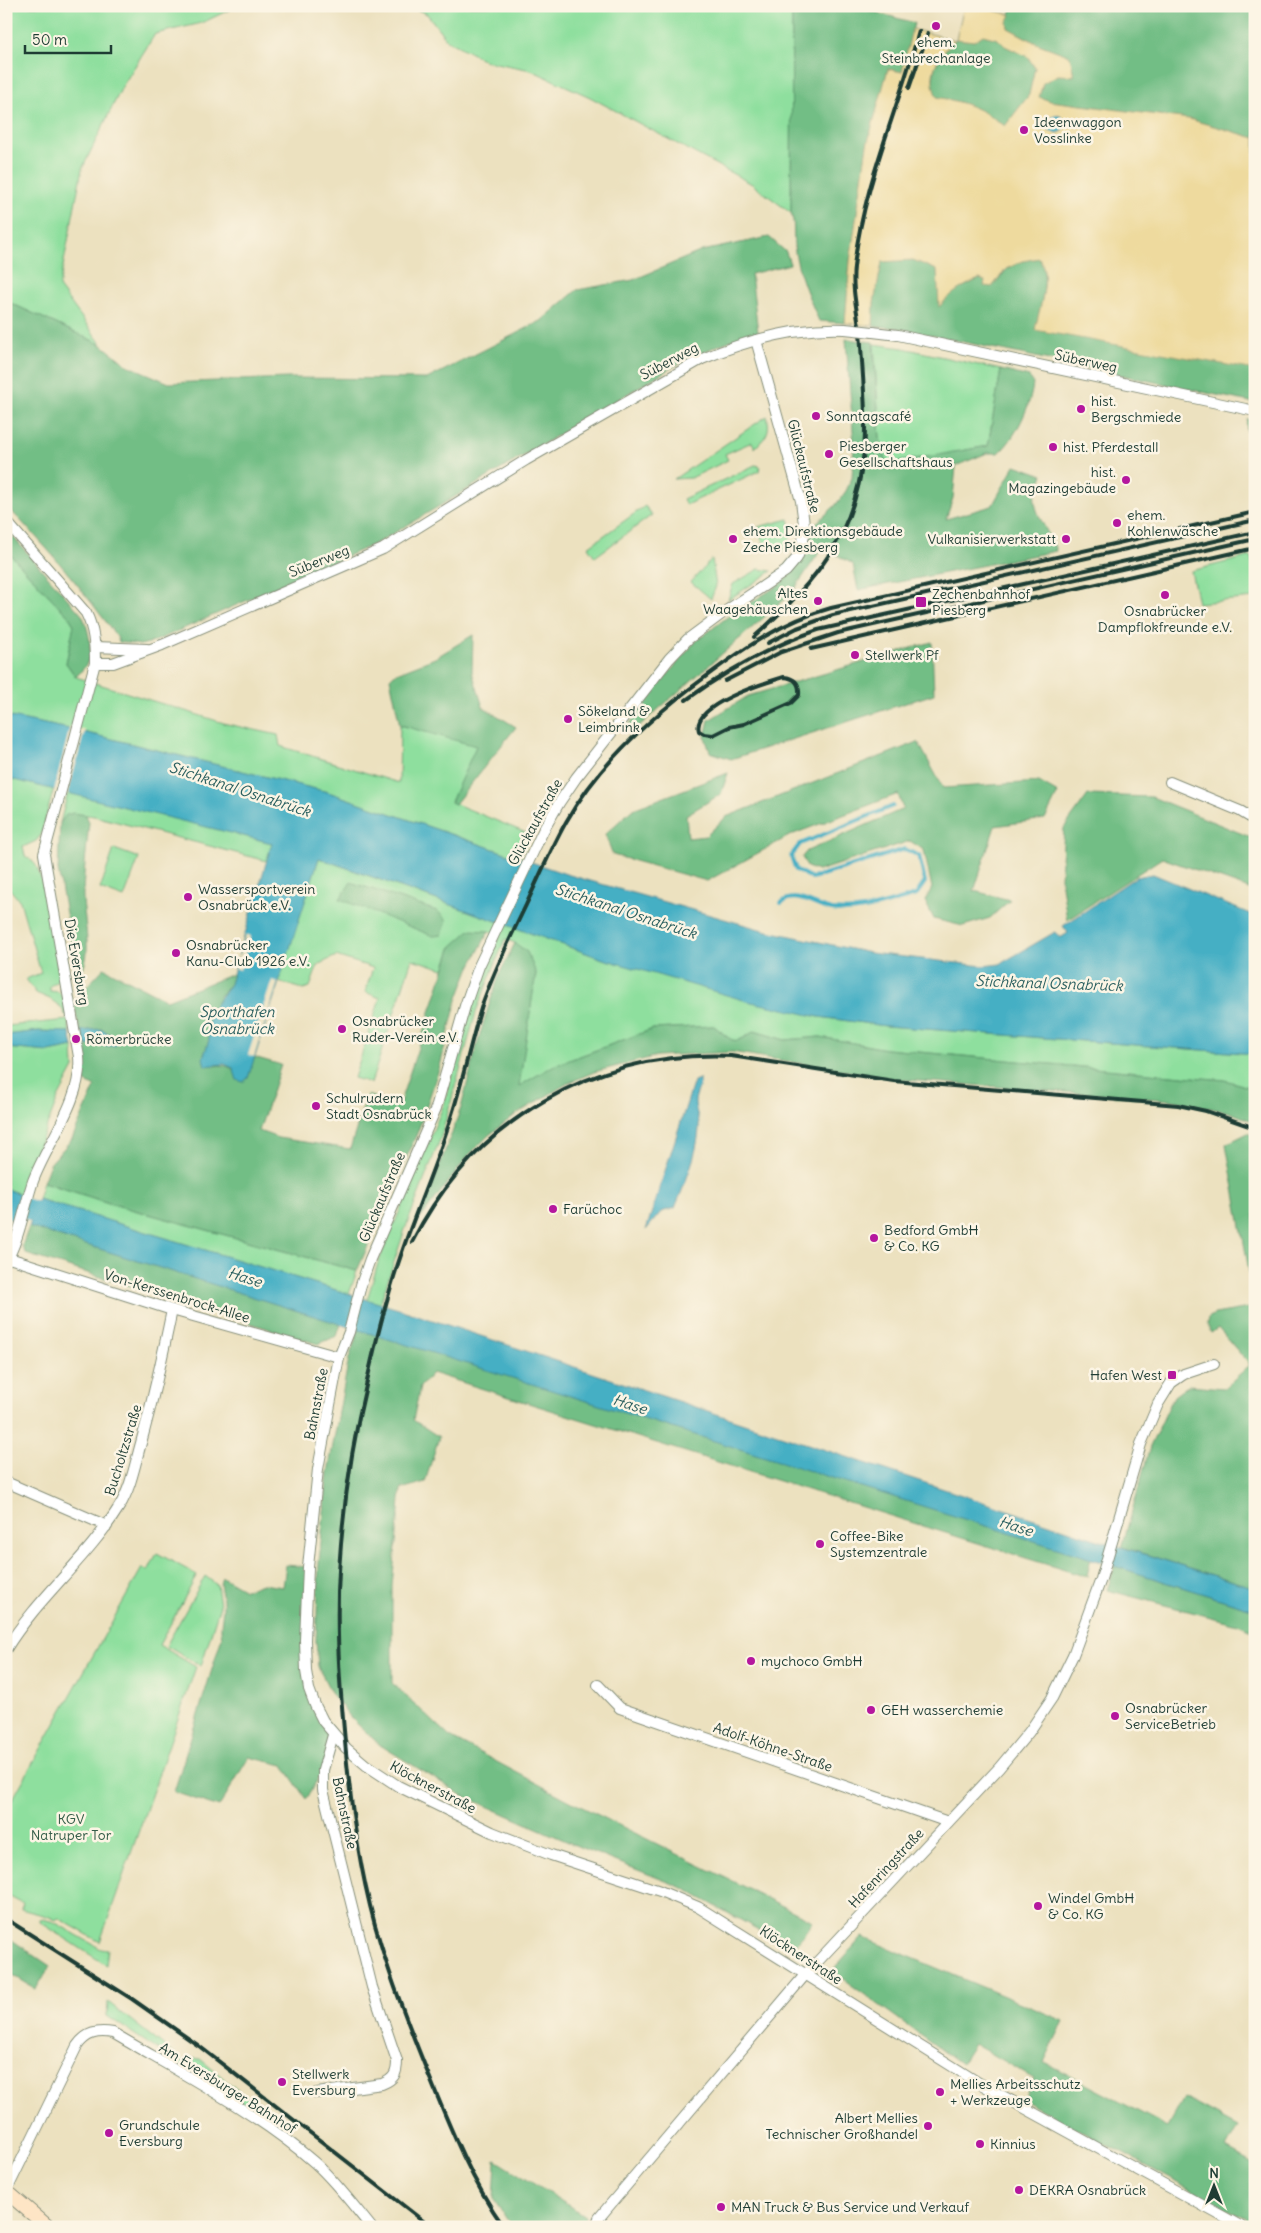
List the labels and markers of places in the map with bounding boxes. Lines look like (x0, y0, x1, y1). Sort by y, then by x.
marker: ehem. Steinbrechanlage (930, 20, 942, 32)
place label: ehem. Steinbrechanlage (881, 33, 991, 67)
place label: Ideenwaggon Vosslinke (1034, 113, 1122, 147)
marker: Ideenwaggon Vosslinke (1018, 124, 1030, 136)
place label: hist. Bergschmiede (1091, 392, 1181, 426)
marker: hist. Bergschmiede (1075, 403, 1087, 415)
place label: Sonntagscafé (826, 407, 911, 425)
marker: Sonntagscafé (810, 410, 822, 422)
place label: Piesberger Gesellschaftshaus (839, 437, 953, 471)
place label: hist. Pferdestall (1063, 438, 1158, 456)
marker: hist. Pferdestall (1047, 441, 1059, 453)
marker: Piesberger Gesellschaftshaus (823, 448, 835, 460)
place label: hist. Magazingebäude (1008, 463, 1116, 497)
marker: hist. Magazingebäude (1120, 474, 1132, 486)
place label: ehem. Kohlenwäsche (1127, 506, 1218, 540)
marker: ehem. Kohlenwäsche (1111, 517, 1123, 529)
place label: ehem. Direktionsgebäude Zeche Piesberg (743, 522, 903, 556)
place label: Vulkanisierwerkstatt (927, 530, 1056, 548)
marker: ehem. Direktionsgebäude Zeche Piesberg (727, 533, 739, 545)
marker: Vulkanisierwerkstatt (1060, 533, 1072, 545)
place label: Altes Waagehäuschen (703, 584, 808, 618)
place label: Zechenbahnhof Piesberg (932, 585, 1031, 619)
marker: Osnabrücker Dampflokfreunde e.V. (1159, 589, 1171, 601)
marker: Altes Waagehäuschen (812, 595, 824, 607)
marker: Zechenbahnhof Piesberg (914, 595, 928, 609)
place label: Osnabrücker Dampflokfreunde e.V. (1098, 602, 1232, 636)
place label: Stellwerk Pf (865, 646, 939, 664)
marker: Stellwerk Pf (849, 649, 861, 661)
place label: Sökeland & Leimbrink (578, 702, 650, 736)
marker: Sökeland & Leimbrink (562, 713, 574, 725)
place label: Wassersportverein Osnabrück e.V. (198, 880, 315, 914)
marker: Wassersportverein Osnabrück e.V. (182, 891, 194, 903)
place label: Osnabrücker Kanu-Club 1926 e.V. (186, 936, 310, 970)
marker: Osnabrücker Kanu-Club 1926 e.V. (170, 947, 182, 959)
place label: Osnabrücker Ruder-Verein e.V. (352, 1012, 459, 1046)
marker: Osnabrücker Ruder-Verein e.V. (336, 1023, 348, 1035)
place label: Römerbrücke (86, 1030, 171, 1048)
marker: Römerbrücke (70, 1033, 82, 1045)
place label: Schulrudern Stadt Osnabrück (326, 1089, 432, 1123)
marker: Schulrudern Stadt Osnabrück (310, 1100, 322, 1112)
place label: Farüchoc (563, 1200, 622, 1218)
marker: Farüchoc (547, 1203, 559, 1215)
place label: Bedford GmbH & Co. KG (884, 1221, 979, 1255)
marker: Bedford GmbH & Co. KG (868, 1232, 880, 1244)
place label: Hafen West (1090, 1366, 1162, 1384)
marker: Hafen West (1166, 1369, 1178, 1381)
place label: Coffee-Bike Systemzentrale (830, 1527, 927, 1561)
marker: Coffee-Bike Systemzentrale (814, 1538, 826, 1550)
place label: mychoco GmbH (761, 1652, 863, 1670)
marker: mychoco GmbH (745, 1655, 757, 1667)
place label: Osnabrücker ServiceBetrieb (1125, 1699, 1216, 1733)
place label: GEH wasserchemie (881, 1701, 1003, 1719)
marker: GEH wasserchemie (865, 1704, 877, 1716)
marker: Osnabrücker ServiceBetrieb (1109, 1710, 1121, 1722)
place label: Windel GmbH & Co. KG (1048, 1889, 1134, 1923)
marker: Windel GmbH & Co. KG (1032, 1900, 1044, 1912)
place label: Stellwerk Eversburg (292, 2065, 356, 2099)
place label: Mellies Arbeitsschutz + Werkzeuge (950, 2075, 1081, 2109)
marker: Stellwerk Eversburg (276, 2076, 288, 2088)
marker: Mellies Arbeitsschutz + Werkzeuge (934, 2086, 946, 2098)
place label: Albert Mellies Technischer Großhandel (765, 2109, 918, 2143)
place label: Grundschule Eversburg (119, 2116, 200, 2150)
marker: Albert Mellies Technischer Großhandel (922, 2120, 934, 2132)
marker: Grundschule Eversburg (103, 2127, 115, 2139)
place label: Kinnius (990, 2135, 1036, 2153)
marker: Kinnius (974, 2138, 986, 2150)
place label: DEKRA Osnabrück (1029, 2181, 1146, 2199)
marker: DEKRA Osnabrück (1013, 2184, 1025, 2196)
place label: MAN Truck & Bus Service und Verkauf (731, 2198, 969, 2216)
marker: MAN Truck & Bus Service und Verkauf (715, 2201, 727, 2213)

